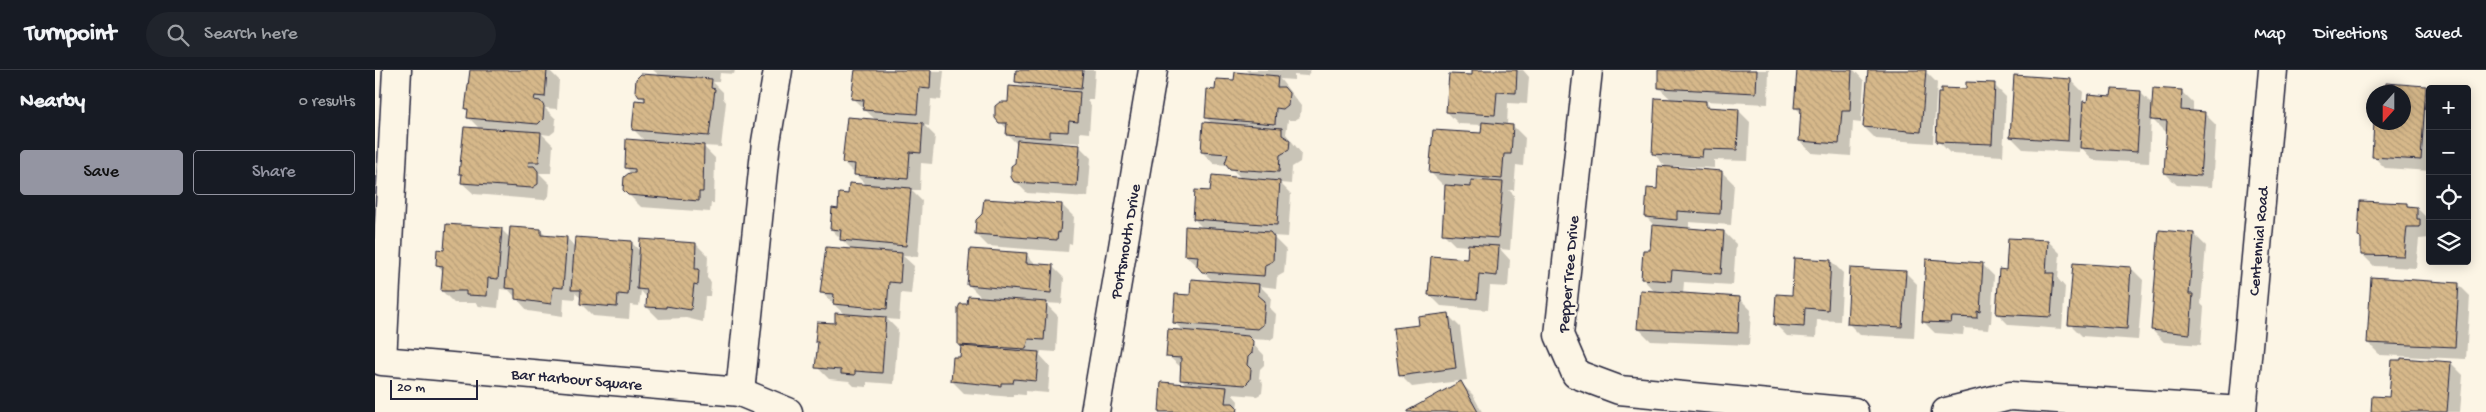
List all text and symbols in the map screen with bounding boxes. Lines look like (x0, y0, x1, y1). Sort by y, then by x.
search box (146, 12, 496, 57)
text: Turnpoint (25, 20, 116, 49)
icon: search (164, 21, 192, 49)
text: Search here (204, 23, 298, 46)
text: Map (2254, 24, 2286, 45)
text: Directions (2314, 24, 2387, 45)
text: Saved (2415, 24, 2461, 45)
north arrow (2366, 85, 2411, 130)
map controls (2426, 85, 2471, 265)
button: + (2426, 85, 2471, 130)
text: Nearby (20, 90, 85, 115)
text: 0 results (299, 93, 355, 112)
button: − (2426, 130, 2471, 175)
button: Save (20, 150, 183, 195)
button: Share (193, 150, 355, 195)
button: locate (2426, 175, 2471, 220)
street label: Portsmouth Drive (1108, 182, 1147, 301)
street label: Centennial Road (2246, 185, 2275, 296)
street label: Pepper Tree Drive (1556, 214, 1585, 335)
button: layers (2426, 220, 2471, 265)
street label: Bar Harbour Square (510, 366, 644, 397)
scale bar (390, 377, 477, 400)
text: 20 m (397, 380, 425, 397)

